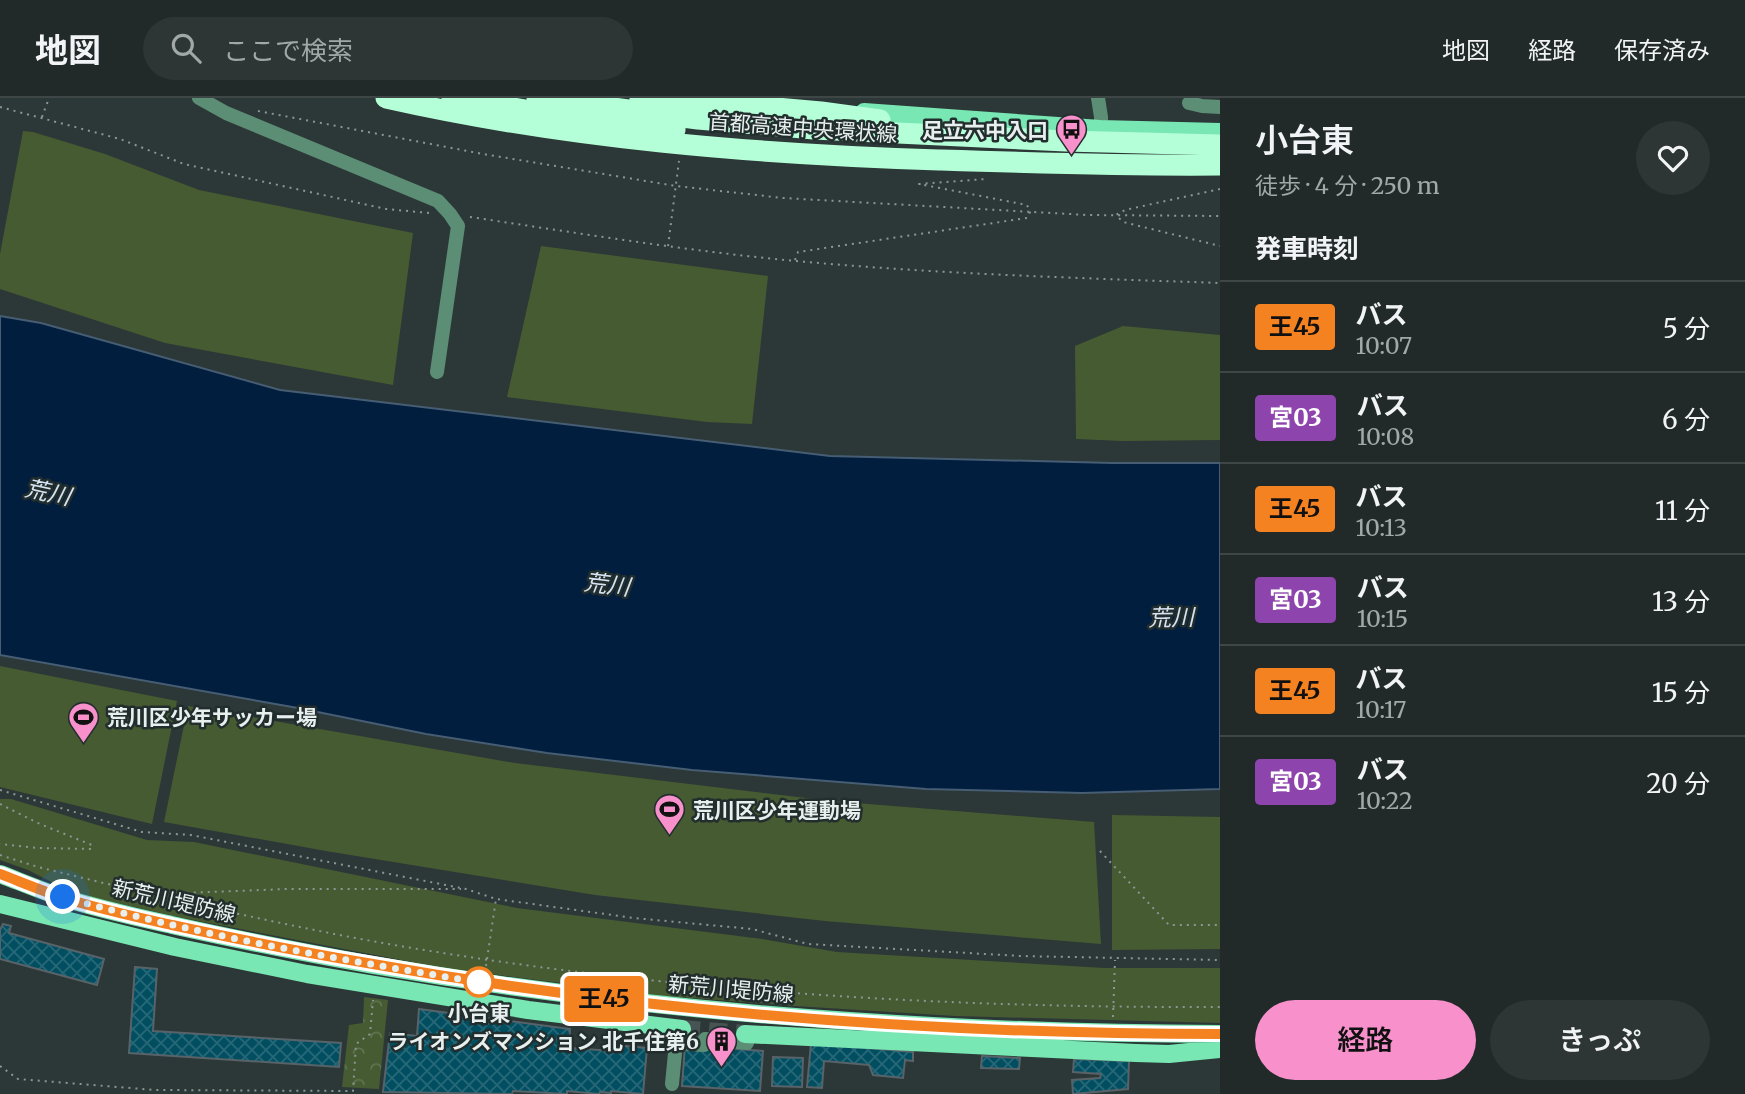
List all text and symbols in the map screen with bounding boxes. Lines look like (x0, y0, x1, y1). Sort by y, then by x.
search box (143, 17, 633, 80)
icon: search (167, 29, 205, 67)
text: 地図 (35, 30, 101, 71)
text: ここで検索 (223, 34, 353, 67)
text: 地図 (1442, 35, 1490, 66)
text: 経路 (1528, 35, 1576, 66)
text: 保存済み (1614, 35, 1710, 66)
street label: 首都高速中央環状線 (708, 108, 898, 148)
bus stop icon: 足立六中入口 (1054, 113, 1088, 157)
place label: 足立六中入口 (922, 117, 1048, 144)
text: 小台東 (1255, 120, 1354, 161)
button: heart (1636, 121, 1710, 195)
text: 徒歩 · 4 分 · 250 m (1255, 171, 1440, 200)
text: 発車時刻 (1255, 232, 1359, 265)
text: バス (1356, 298, 1408, 331)
text: 王45 (1269, 311, 1321, 342)
text: 5 分 (1663, 312, 1710, 345)
text: 10:07 (1356, 331, 1412, 360)
text: バス (1357, 389, 1409, 422)
text: 宮03 (1269, 402, 1322, 433)
text: 6 分 (1662, 403, 1710, 436)
text: 10:08 (1357, 422, 1414, 451)
water label: 荒川 (22, 473, 76, 512)
text: バス (1356, 480, 1408, 513)
text: 王45 (1269, 493, 1321, 524)
text: 11 分 (1655, 494, 1710, 527)
text: 10:13 (1356, 513, 1407, 542)
water label: 荒川 (582, 567, 635, 602)
text: バス (1357, 571, 1409, 604)
text: 宮03 (1269, 584, 1322, 615)
text: 13 分 (1652, 585, 1710, 618)
water label: 荒川 (1148, 602, 1197, 632)
text: 10:15 (1357, 604, 1408, 633)
text: バス (1356, 662, 1408, 695)
text: 王45 (1269, 675, 1321, 706)
text: 15 分 (1652, 676, 1710, 709)
text: 10:17 (1356, 695, 1406, 724)
sports icon: 荒川区少年サッカー場 (67, 700, 101, 744)
place label: 荒川区少年サッカー場 (107, 704, 317, 731)
text: バス (1357, 753, 1409, 786)
text: 宮03 (1269, 766, 1322, 797)
text: 20 分 (1646, 767, 1710, 800)
text: 10:22 (1357, 786, 1413, 815)
sports icon: 荒川区少年運動場 (653, 793, 687, 837)
place label: 荒川区少年運動場 (693, 797, 861, 824)
street label: 新荒川堤防線 (110, 874, 238, 928)
your location (45, 879, 80, 914)
marker: 小台東 (464, 967, 494, 997)
street label: 新荒川堤防線 (667, 970, 795, 1008)
line badge: 王45 (564, 976, 644, 1022)
text: 王45 (578, 983, 630, 1014)
place label: 小台東 (448, 1000, 511, 1027)
button: 経路 (1255, 1000, 1476, 1080)
button: きっぷ (1490, 1000, 1710, 1080)
building icon: ライオンズマンション 北千住第6 (705, 1024, 739, 1068)
place label: ライオンズマンション 北千住第6 (388, 1028, 699, 1055)

